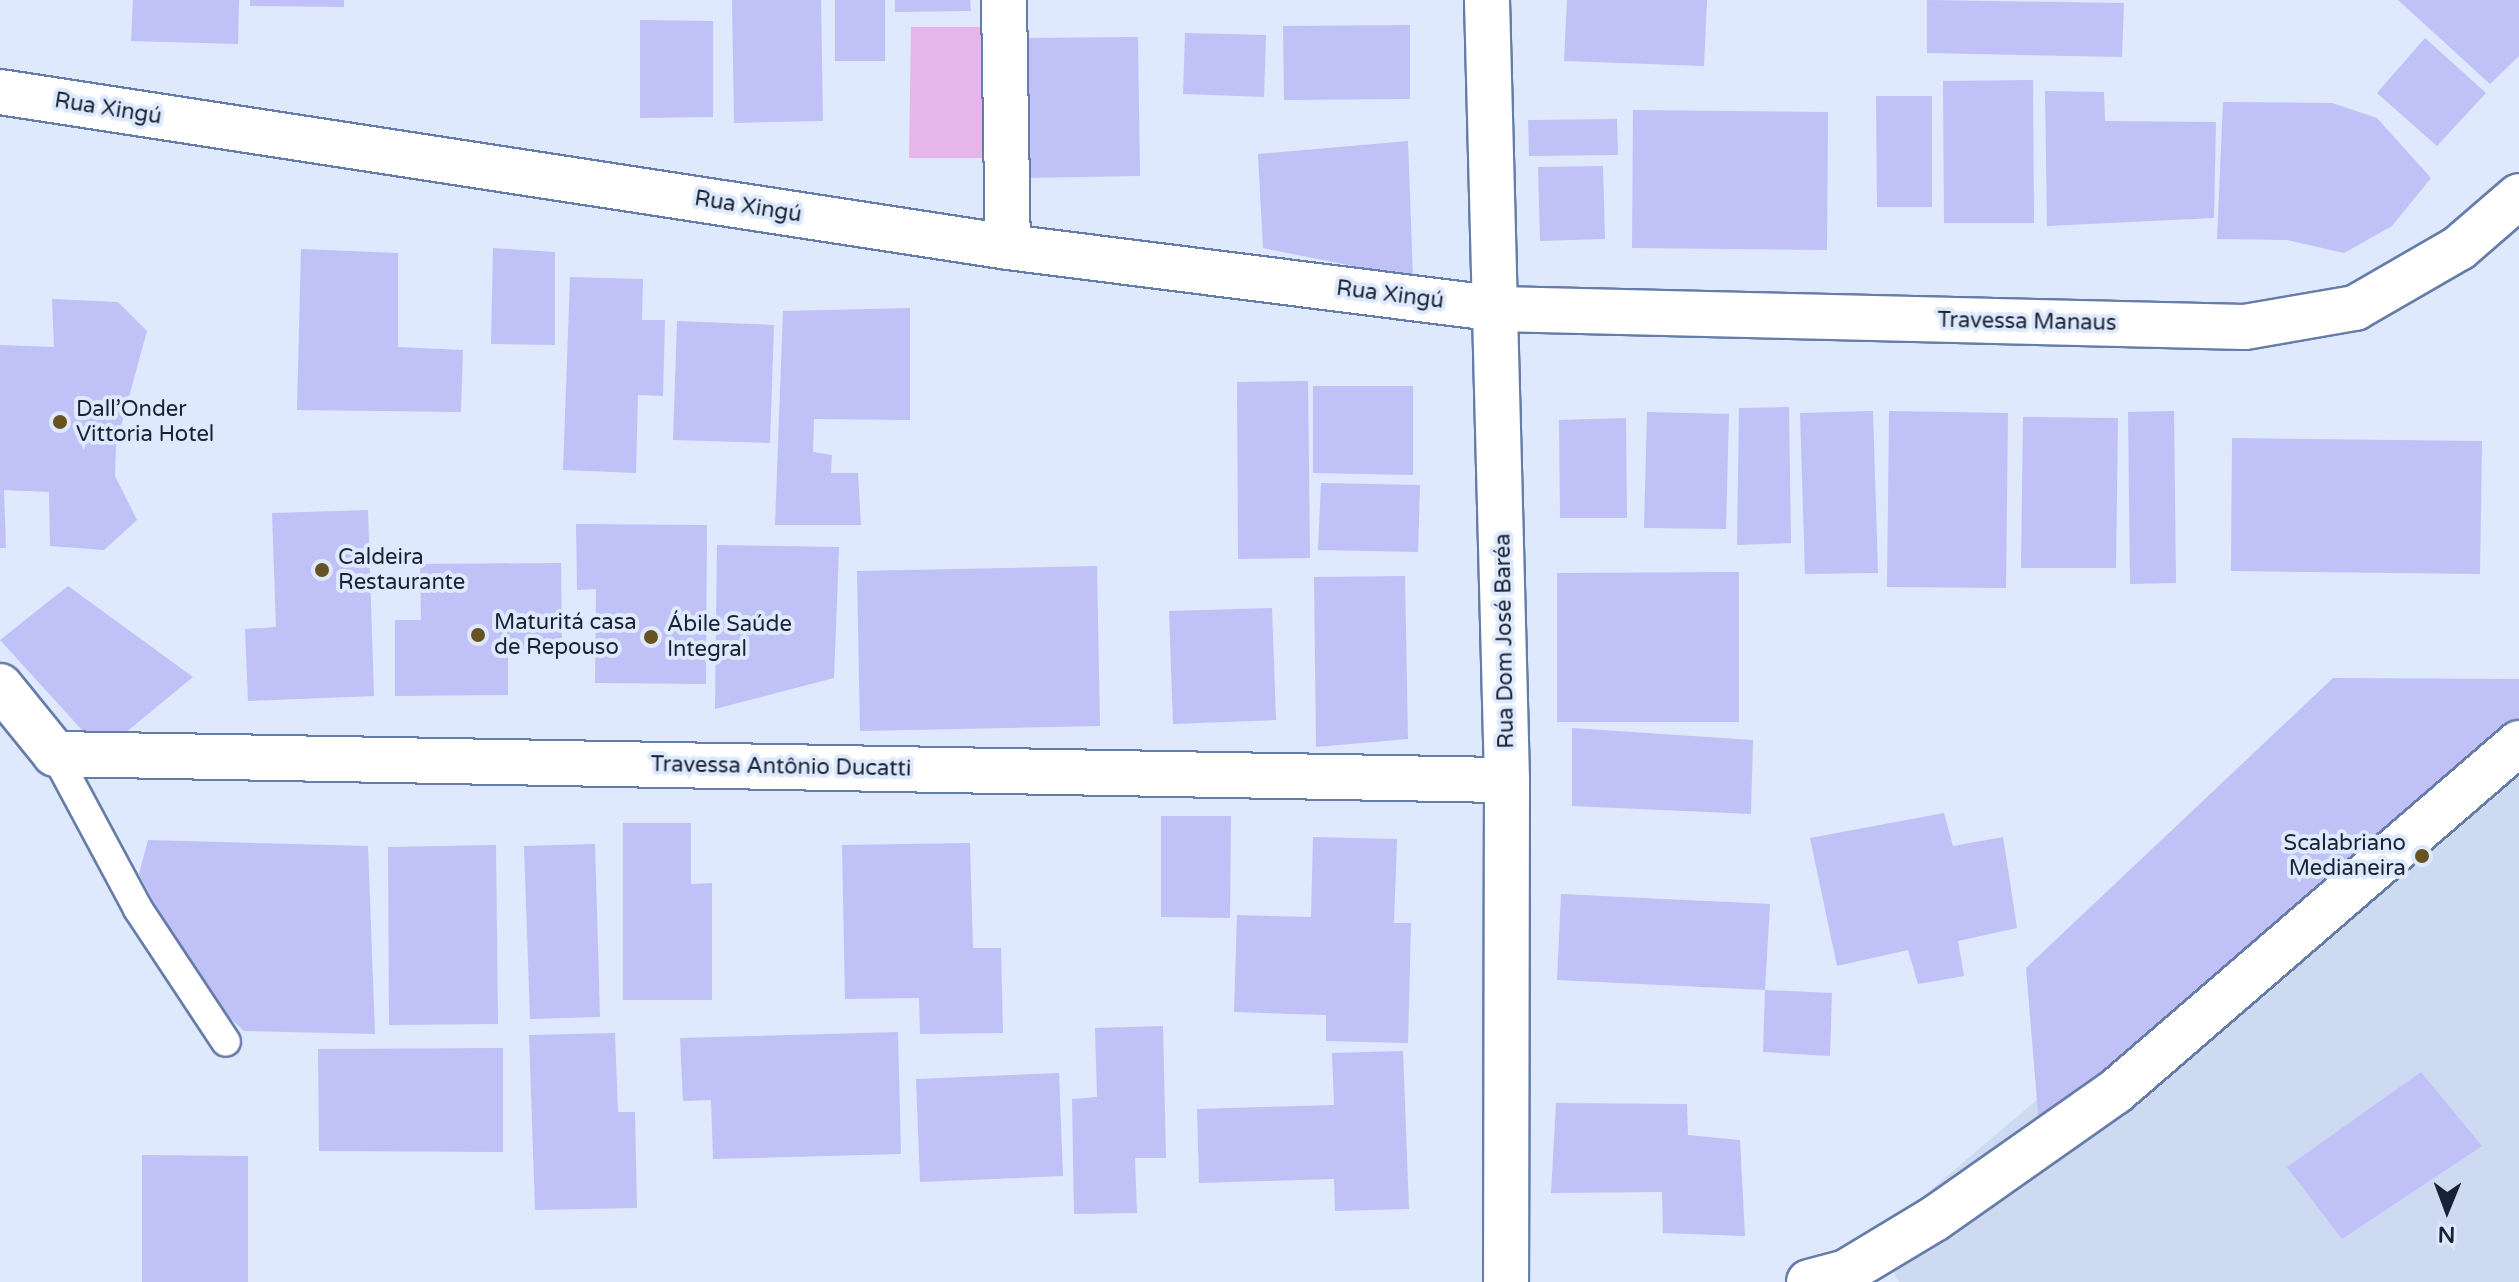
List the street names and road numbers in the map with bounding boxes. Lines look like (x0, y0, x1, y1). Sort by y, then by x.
street label: Rua Xingú (53, 88, 163, 130)
street label: Rua Xingú (693, 186, 803, 228)
street label: Rua Xingú (1335, 275, 1445, 315)
street label: Travessa Manaus (1937, 307, 2117, 337)
street label: Rua Dom José Baréa (1490, 533, 1520, 749)
street label: Travessa Antônio Ducatti (650, 752, 912, 782)

